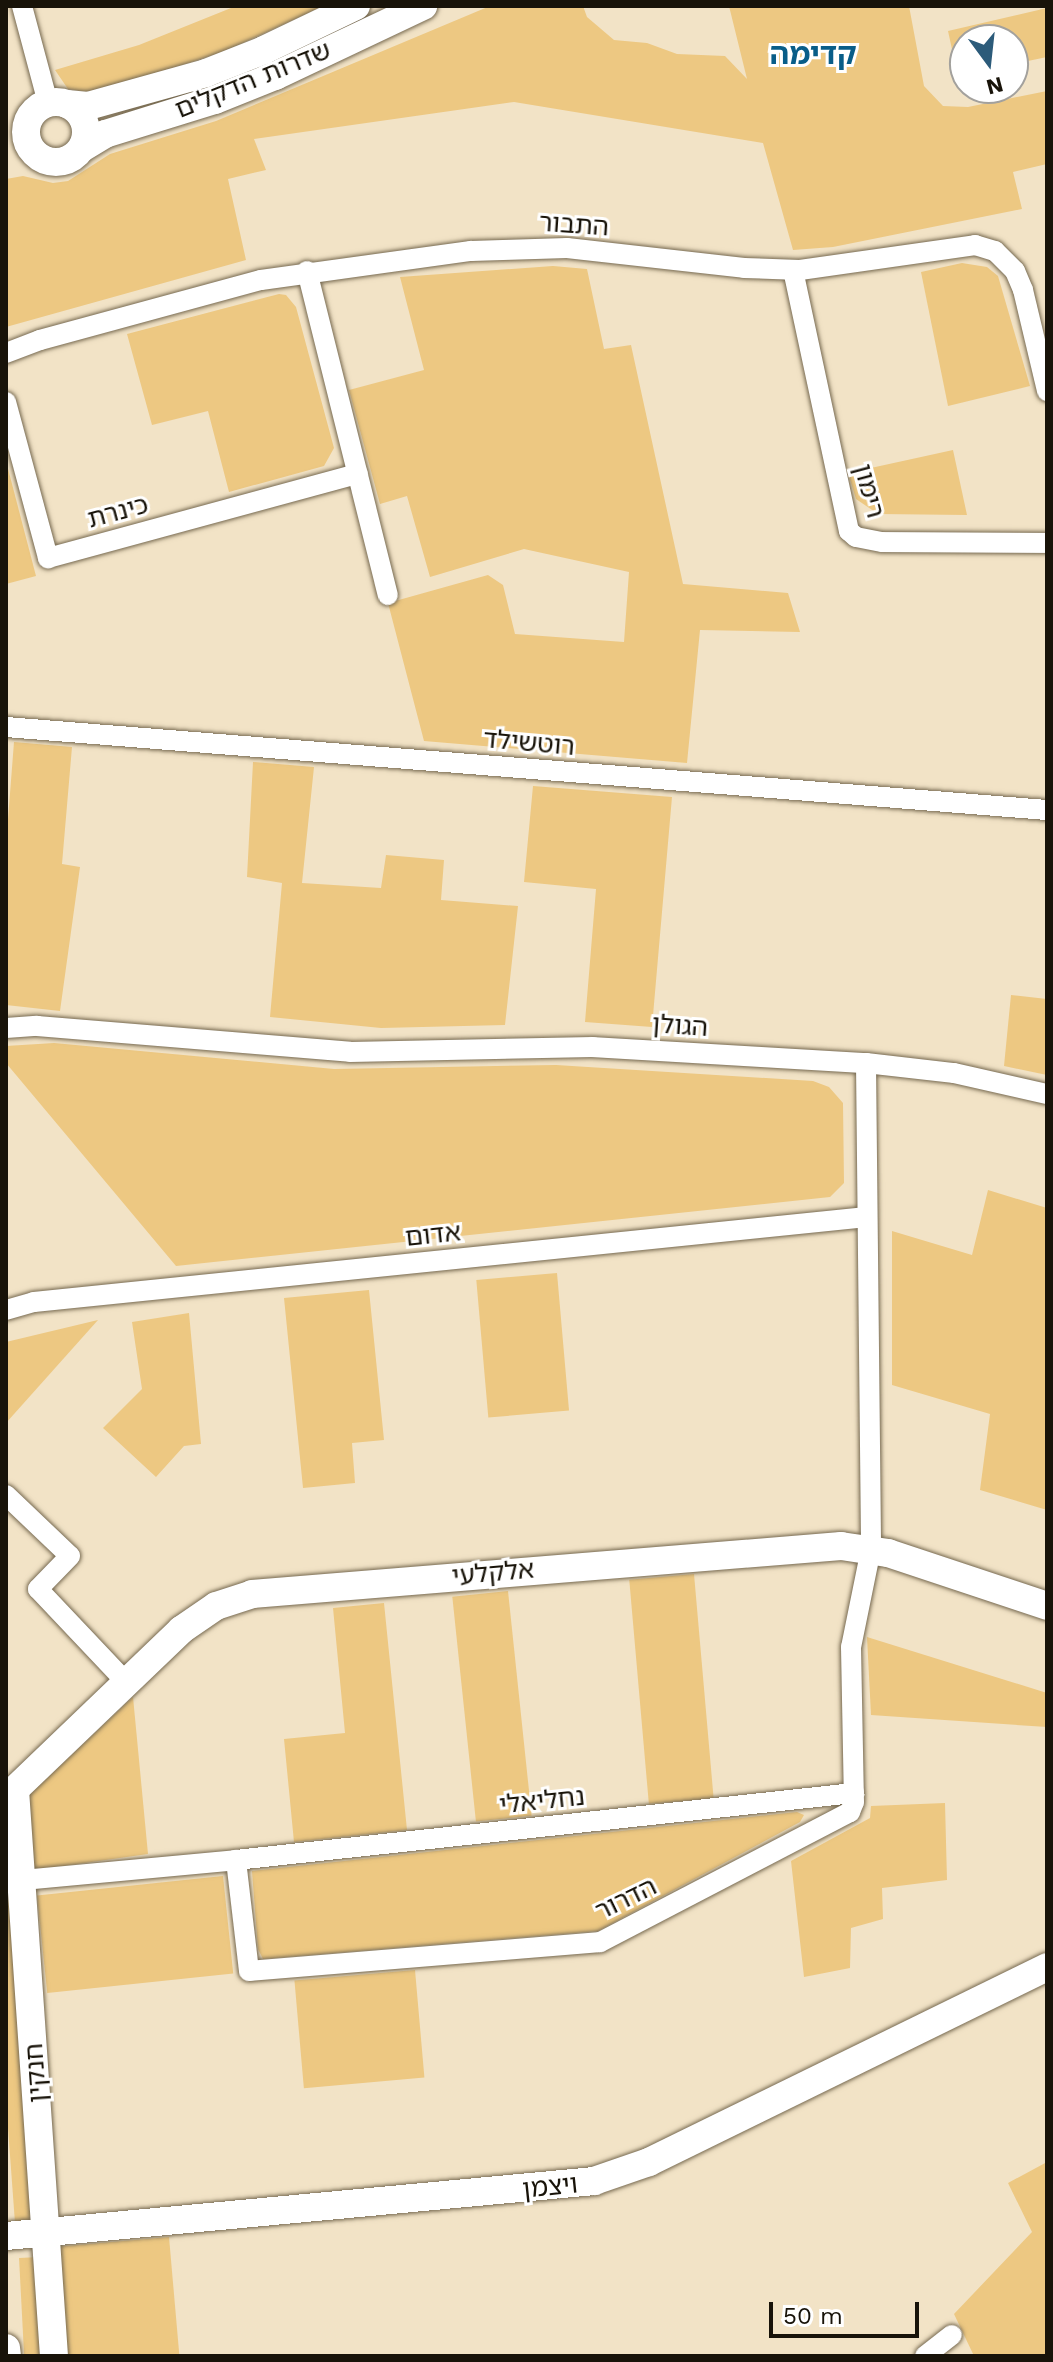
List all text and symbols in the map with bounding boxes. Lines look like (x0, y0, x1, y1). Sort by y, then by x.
north arrow (949, 24, 1029, 104)
street label: שדרות הדקלים (171, 35, 335, 125)
district label: קדימה (769, 36, 857, 72)
text: N (984, 72, 1006, 100)
street label: התבור (538, 207, 610, 243)
street label: רימון (847, 461, 891, 521)
street label: כינרת (84, 489, 152, 535)
street label: רוטשילד (482, 723, 576, 763)
street label: הגולן (651, 1008, 709, 1044)
street label: אדום (404, 1217, 462, 1253)
street label: אלקלעי (450, 1554, 536, 1592)
street label: נחליאלי (498, 1781, 586, 1821)
street label: הדרור (590, 1871, 662, 1927)
street label: חנקין (18, 2042, 54, 2104)
street label: ויצמן (521, 2169, 579, 2205)
scale bar (773, 2286, 923, 2336)
text: 50 m (783, 2302, 843, 2330)

